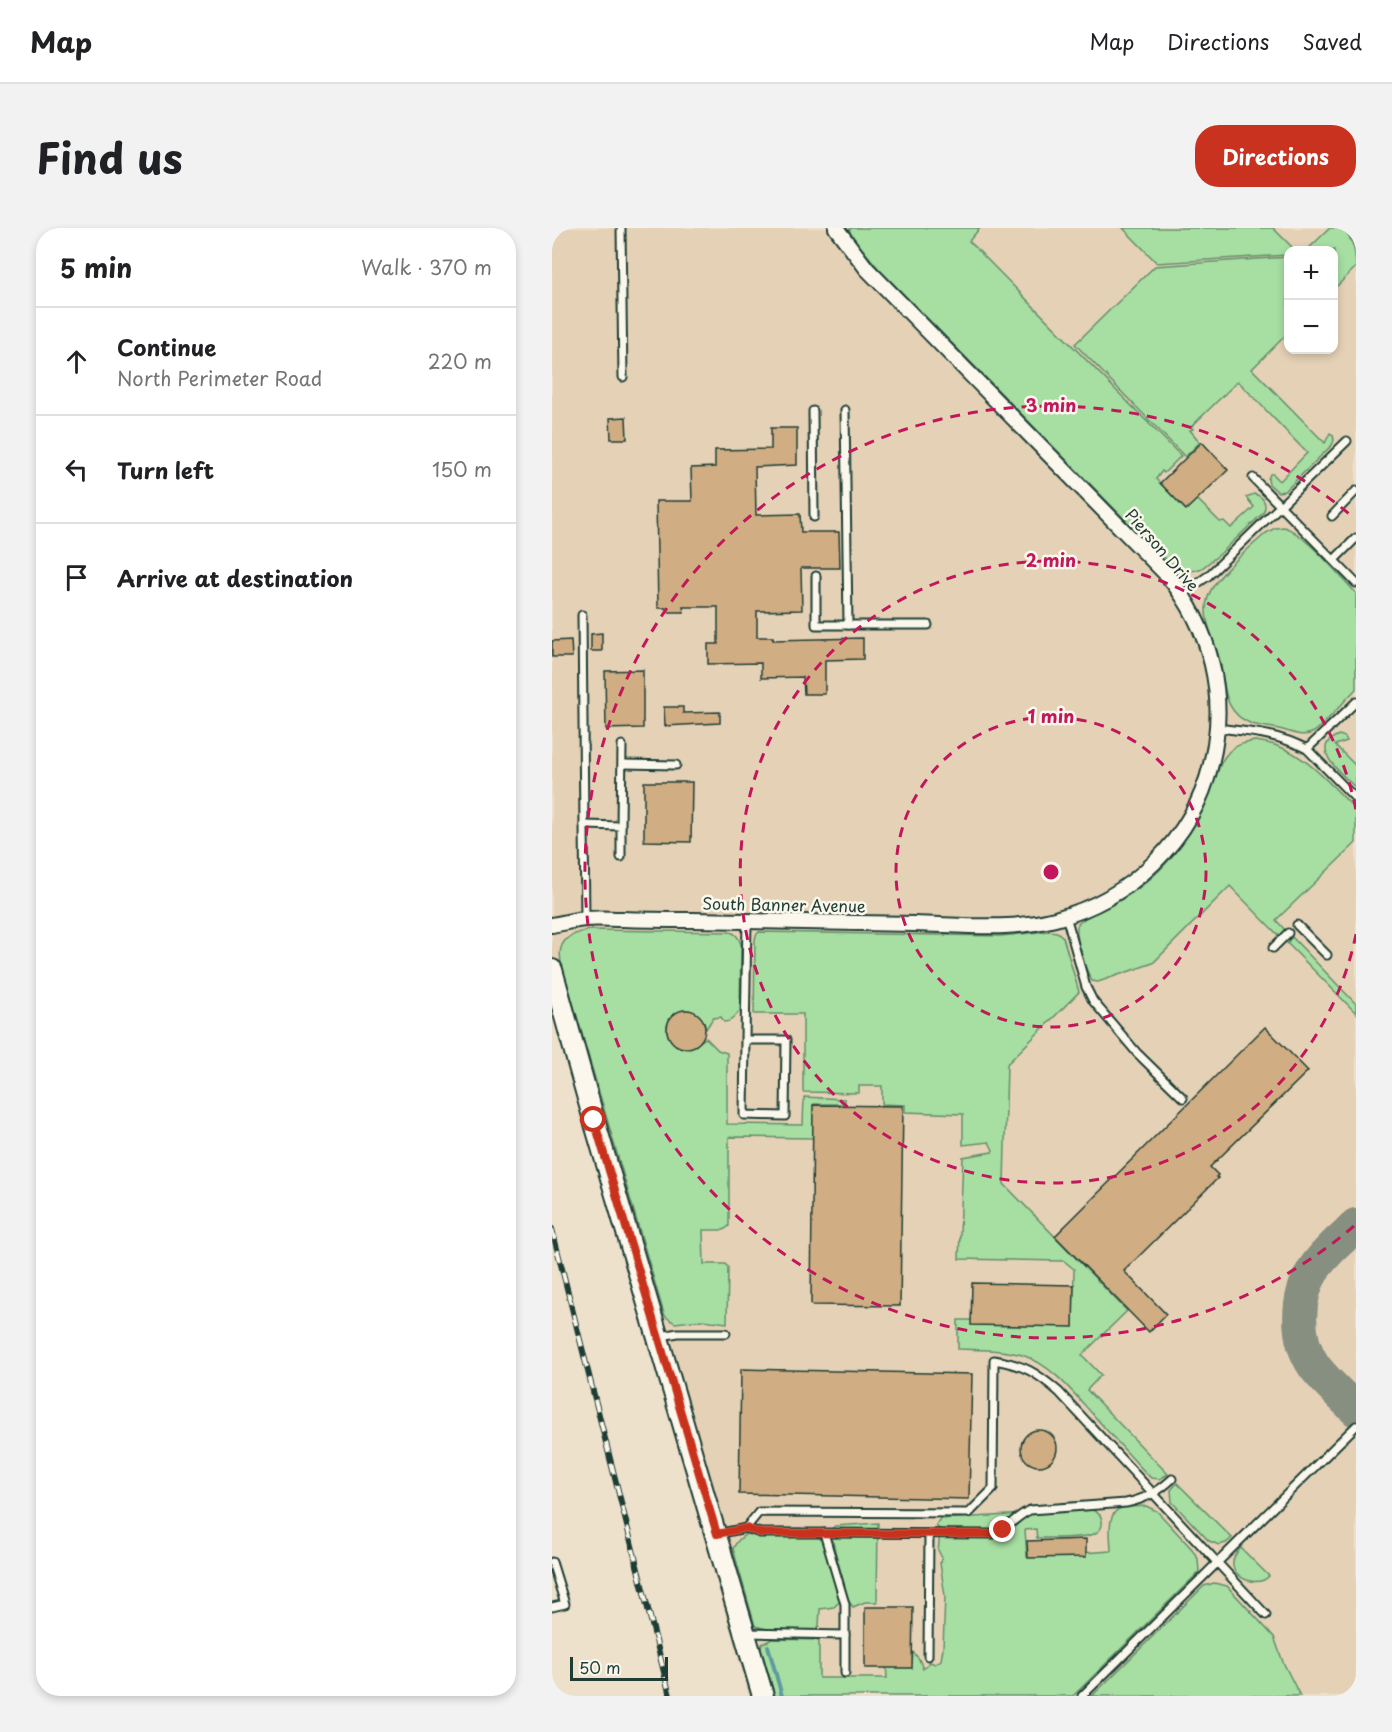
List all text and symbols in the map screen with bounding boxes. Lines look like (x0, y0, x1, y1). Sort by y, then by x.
text: Map (30, 20, 92, 63)
text: Map (1089, 25, 1134, 57)
text: Directions (1167, 25, 1269, 57)
text: Saved (1302, 25, 1362, 57)
text: Find us (36, 125, 183, 188)
button: Directions (1195, 125, 1356, 187)
map controls (1284, 246, 1338, 354)
button: + (1284, 246, 1338, 300)
text: 5 min (60, 248, 132, 287)
text: Walk · 370 m (361, 252, 492, 282)
button: − (1284, 300, 1338, 354)
text: Continue (117, 330, 216, 363)
icon: ahead (60, 345, 93, 378)
text: 220 m (428, 346, 492, 376)
text: North Perimeter Road (117, 363, 322, 393)
text: 3 min (1026, 391, 1076, 418)
icon: left (60, 453, 93, 486)
text: Turn left (117, 453, 214, 486)
text: 150 m (432, 454, 492, 484)
street label: Pierson Drive (1120, 503, 1206, 596)
text: 2 min (1026, 546, 1076, 573)
icon: arrive (60, 561, 93, 594)
text: Arrive at destination (117, 561, 353, 594)
text: 1 min (1028, 702, 1074, 729)
centre of rings (1041, 862, 1061, 882)
street label: South Banner Avenue (702, 891, 866, 917)
route start (580, 1106, 606, 1132)
route end (989, 1516, 1015, 1542)
scale bar (570, 1654, 668, 1682)
text: 50 m (579, 1655, 620, 1679)

